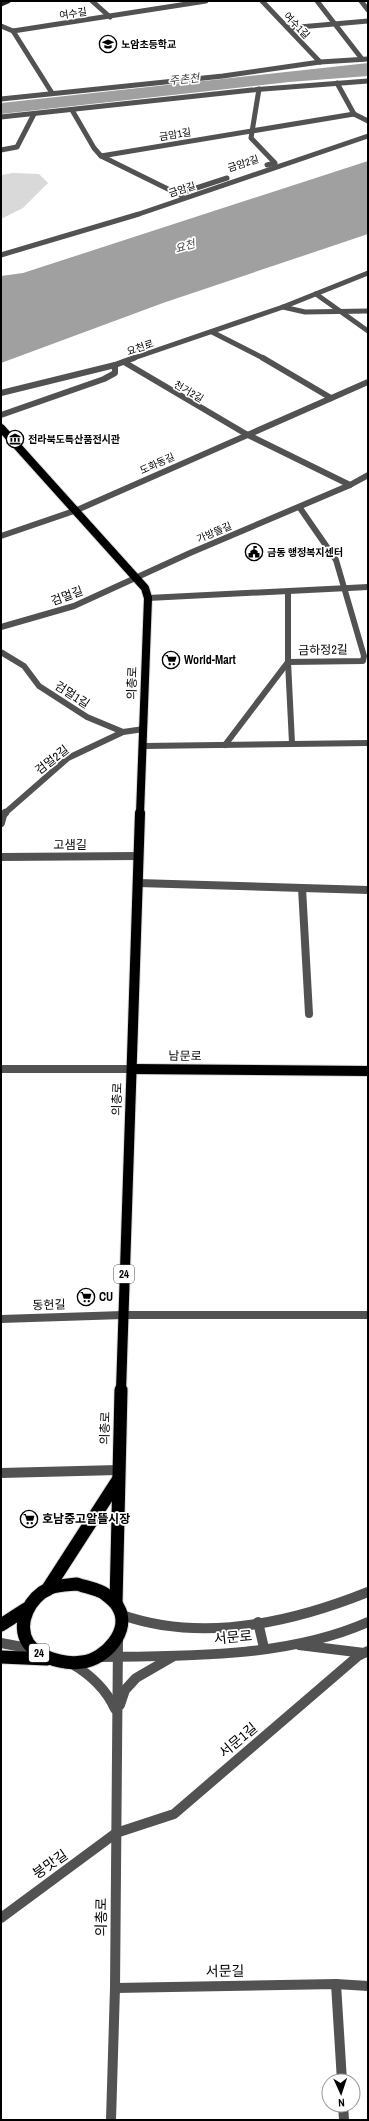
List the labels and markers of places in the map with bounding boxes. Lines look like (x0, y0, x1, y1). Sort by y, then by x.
school or university icon: 노암초등학교 (98, 34, 118, 54)
place label: 노암초등학교 (121, 38, 176, 51)
museum icon: 전라북도특산품전시관 (5, 429, 25, 449)
place label: 전라북도특산품전시관 (28, 433, 120, 446)
public building icon: 금동 행정복지센터 (244, 542, 264, 562)
place label: 금동 행정복지센터 (267, 546, 343, 559)
supermarket icon: World-Mart (161, 650, 181, 670)
place label: World-Mart (184, 652, 236, 668)
supermarket icon: CU (76, 1287, 96, 1307)
place label: CU (99, 1289, 113, 1305)
supermarket icon: 호남중고알뜰시장 (19, 1509, 39, 1529)
place label: 호남중고알뜰시장 (42, 1511, 130, 1527)

